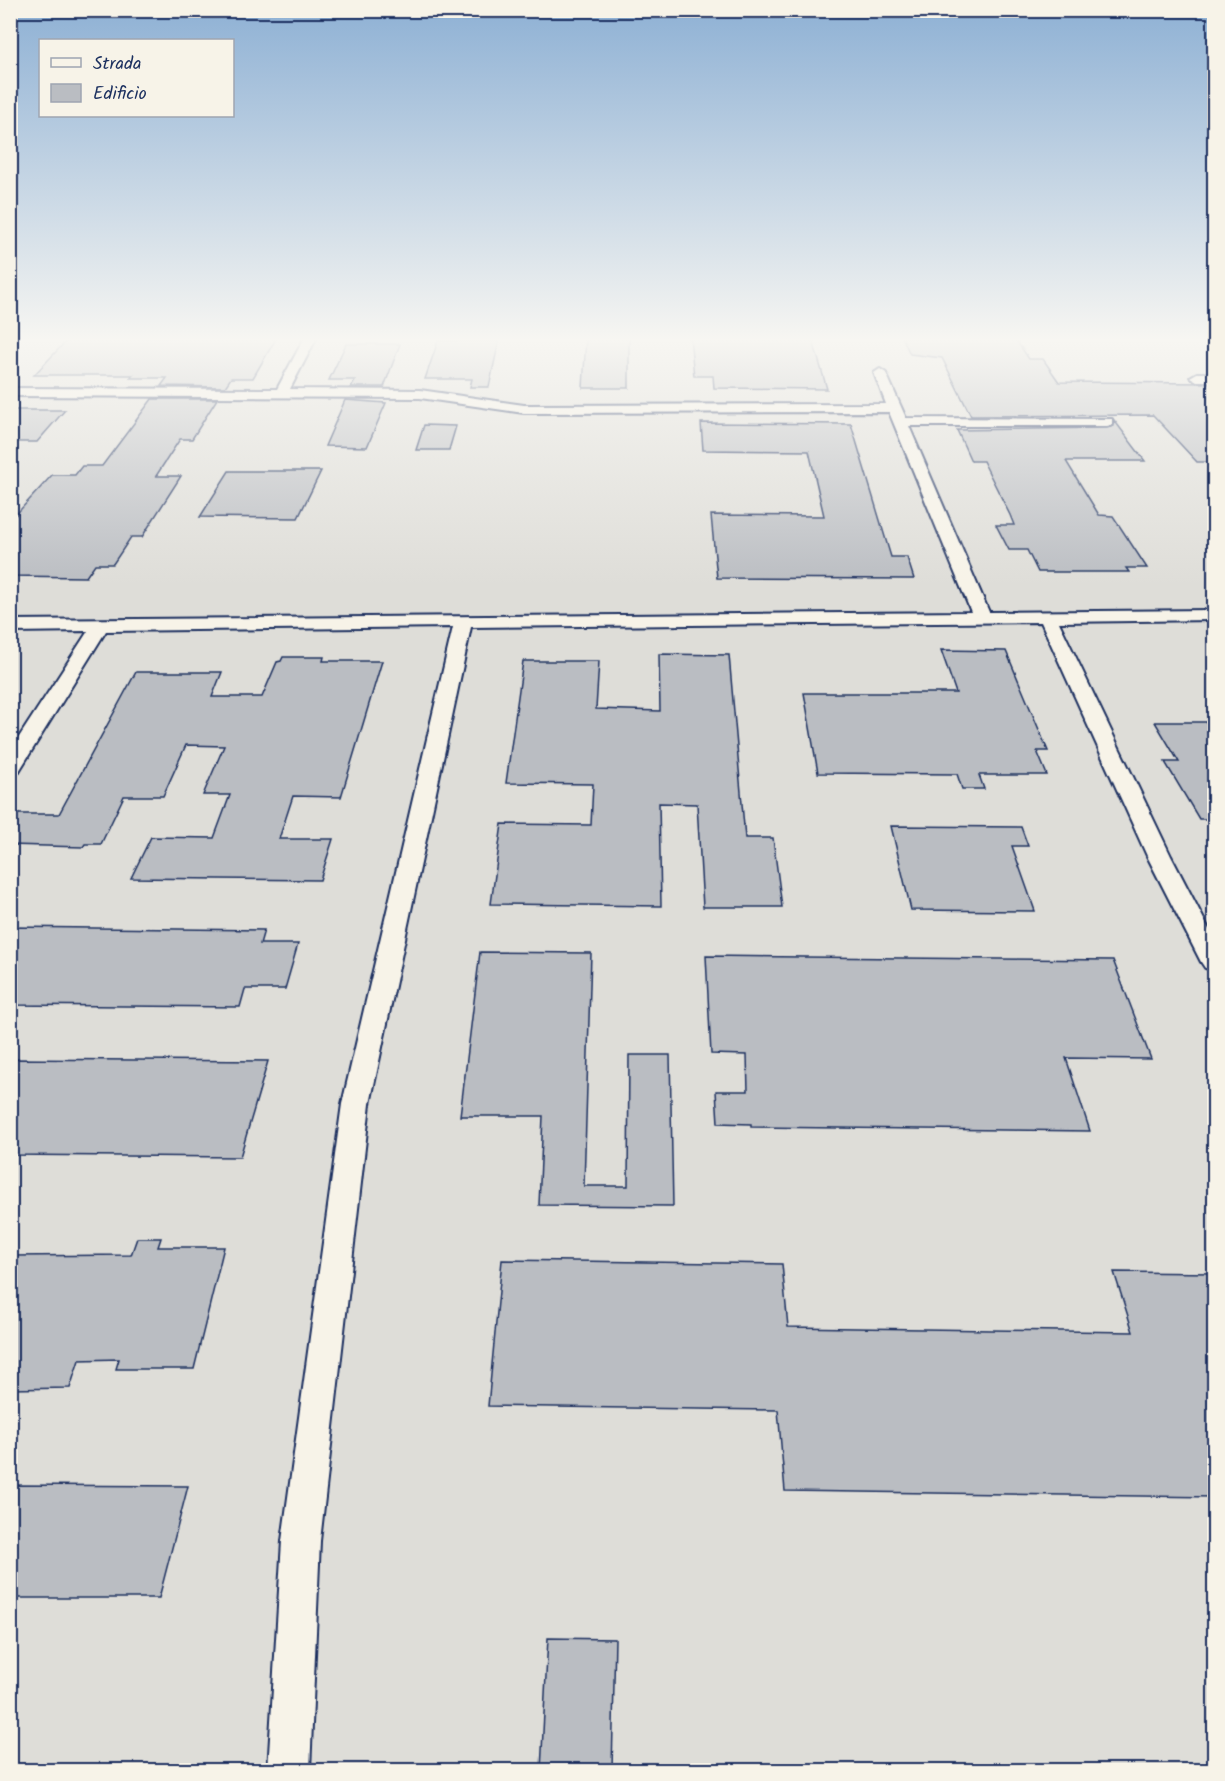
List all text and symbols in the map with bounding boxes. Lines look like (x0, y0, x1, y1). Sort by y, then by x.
legend (39, 39, 234, 117)
text: Strada (93, 50, 141, 79)
text: Edificio (93, 80, 147, 109)

